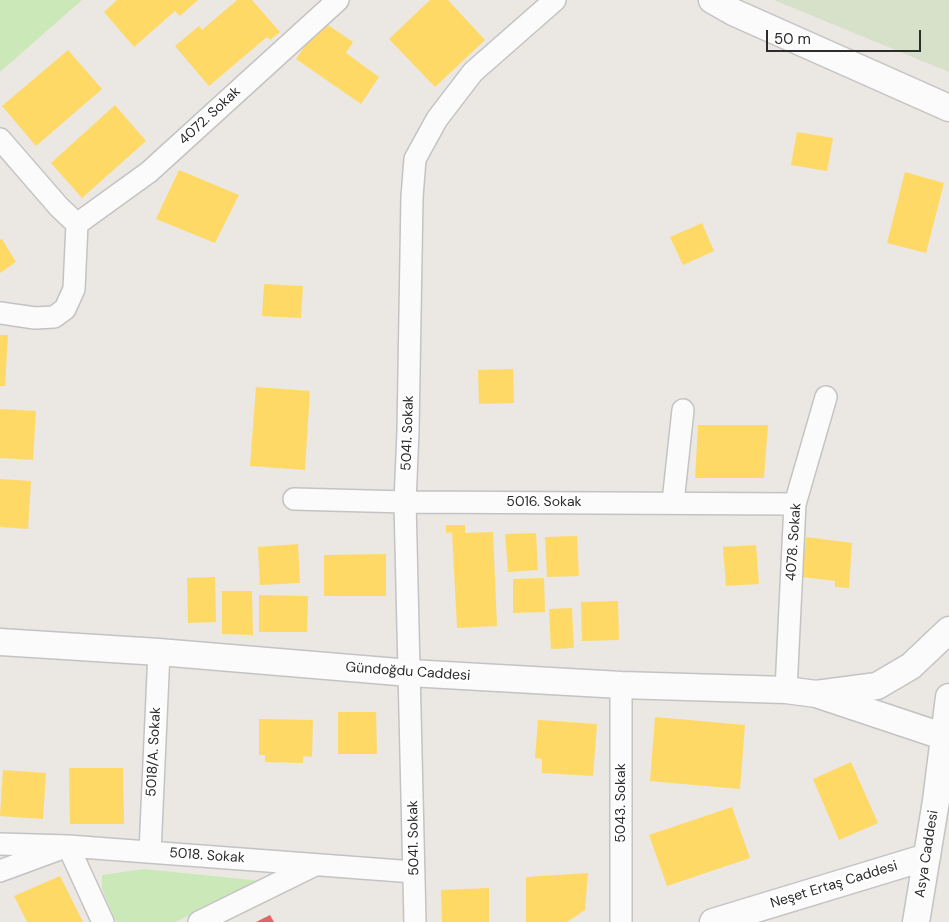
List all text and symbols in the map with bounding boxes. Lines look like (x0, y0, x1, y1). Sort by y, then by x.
scale bar (769, 20, 924, 52)
text: 50 m (774, 29, 811, 49)
street label: 4072. Sokak (176, 83, 244, 149)
street label: 5041. Sokak (398, 395, 418, 471)
street label: 5016. Sokak (506, 494, 582, 510)
street label: 4078. Sokak (783, 502, 805, 582)
street label: Gündoğdu Caddesi (345, 659, 471, 685)
street label: 5018/A. Sokak (143, 707, 165, 797)
street label: 5043. Sokak (613, 763, 629, 843)
street label: 5041. Sokak (405, 800, 423, 876)
street label: Asya Caddesi (912, 809, 942, 899)
street label: 5018. Sokak (169, 845, 245, 867)
street label: Neşet Ertaş Caddesi (768, 858, 900, 912)

